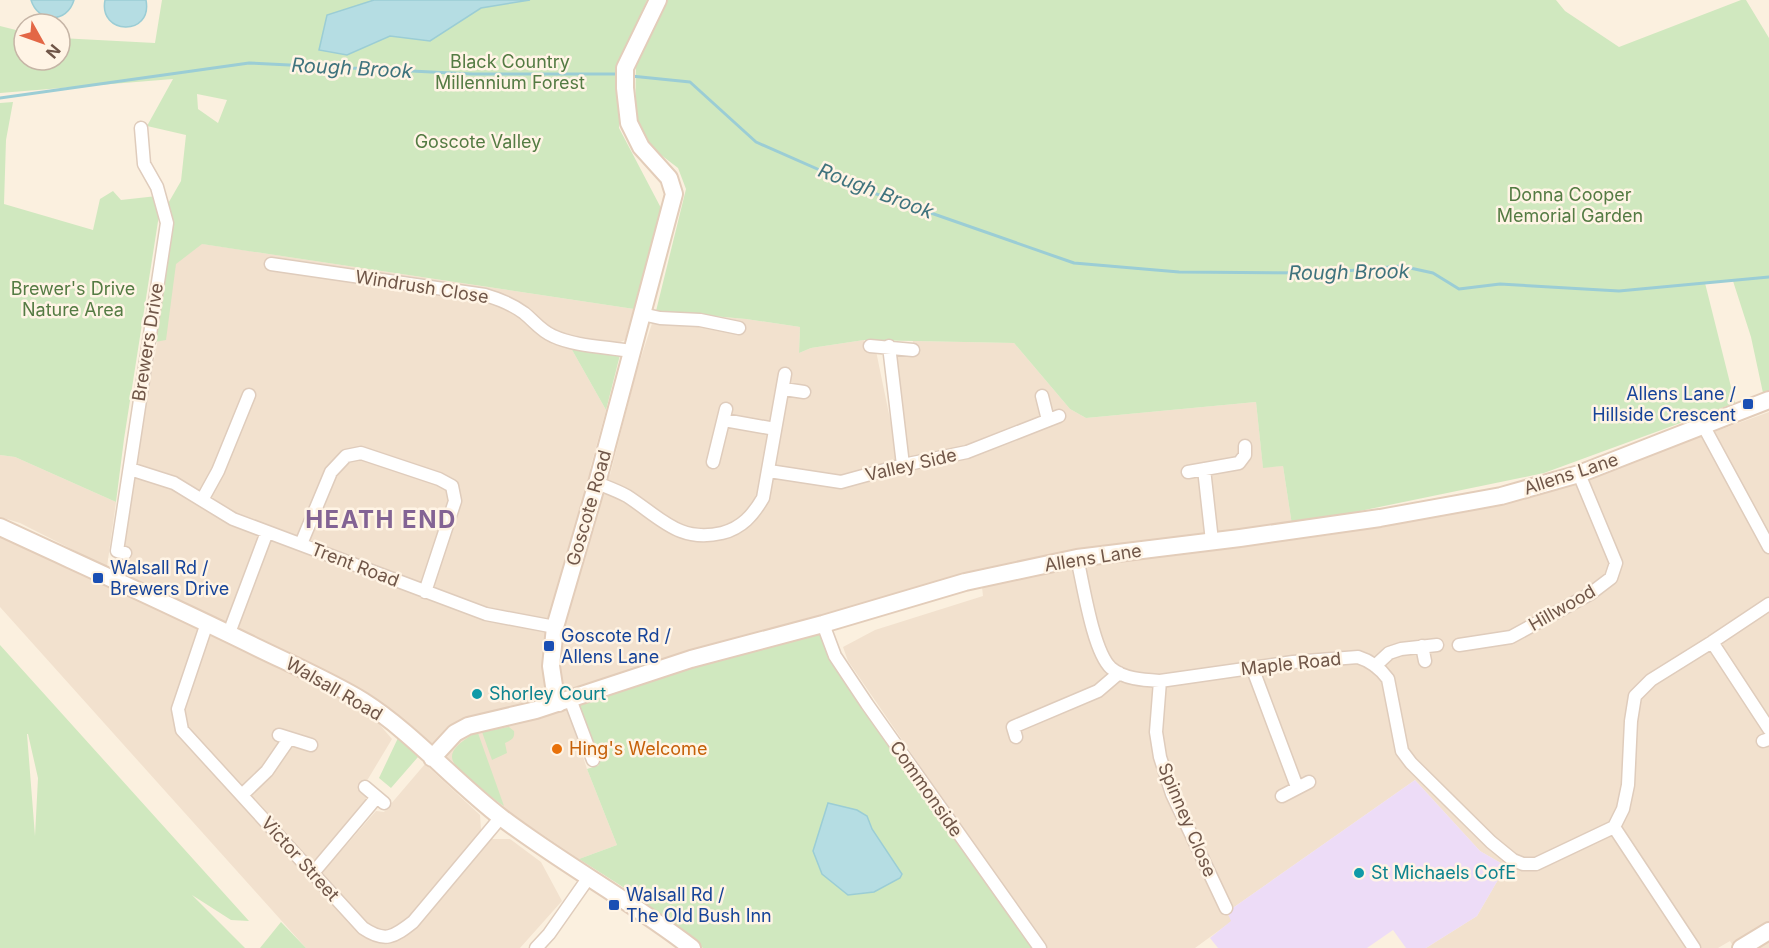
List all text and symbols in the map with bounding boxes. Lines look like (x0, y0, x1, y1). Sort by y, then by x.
north arrow (12, 12, 72, 72)
text: N (42, 41, 65, 63)
park label: Black Country Millennium Forest (435, 51, 585, 93)
water label: Rough Brook (291, 53, 414, 83)
park label: Goscote Valley (415, 131, 541, 152)
water label: Rough Brook (815, 158, 938, 224)
park label: Donna Cooper Memorial Garden (1497, 184, 1643, 226)
water label: Rough Brook (1288, 259, 1411, 285)
street label: Windrush Close (354, 266, 490, 307)
park label: Brewer's Drive Nature Area (11, 278, 135, 320)
street label: Brewers Drive (128, 281, 167, 403)
place label: Allens Lane / Hillside Crescent (1592, 383, 1737, 425)
marker: Allens Lane / Hillside Crescent (1741, 397, 1755, 411)
street label: Valley Side (863, 444, 959, 485)
street label: Goscote Road (562, 448, 615, 568)
street label: Allens Lane (1521, 448, 1621, 499)
district label: HEATH END (305, 505, 457, 534)
street label: Trent Road (308, 538, 402, 591)
street label: Allens Lane (1043, 539, 1143, 576)
place label: Walsall Rd / Brewers Drive (110, 557, 229, 599)
marker: Walsall Rd / Brewers Drive (91, 571, 105, 585)
street label: Hillwood (1525, 580, 1599, 635)
place label: Goscote Rd / Allens Lane (561, 625, 671, 667)
marker: Goscote Rd / Allens Lane (542, 639, 556, 653)
street label: Maple Road (1240, 648, 1342, 679)
street label: Walsall Road (282, 652, 386, 725)
place label: Shorley Court (489, 683, 606, 704)
marker: Shorley Court (470, 687, 484, 701)
street label: Commonside (886, 737, 967, 841)
place label: Hing's Welcome (569, 738, 707, 759)
marker: Hing's Welcome (550, 742, 564, 756)
street label: Spinney Close (1154, 760, 1221, 880)
street label: Victor Street (257, 812, 344, 905)
place label: St Michaels CofE (1371, 862, 1516, 883)
marker: St Michaels CofE (1352, 866, 1366, 880)
place label: Walsall Rd / The Old Bush Inn (626, 884, 772, 926)
marker: Walsall Rd / The Old Bush Inn (607, 898, 621, 912)

